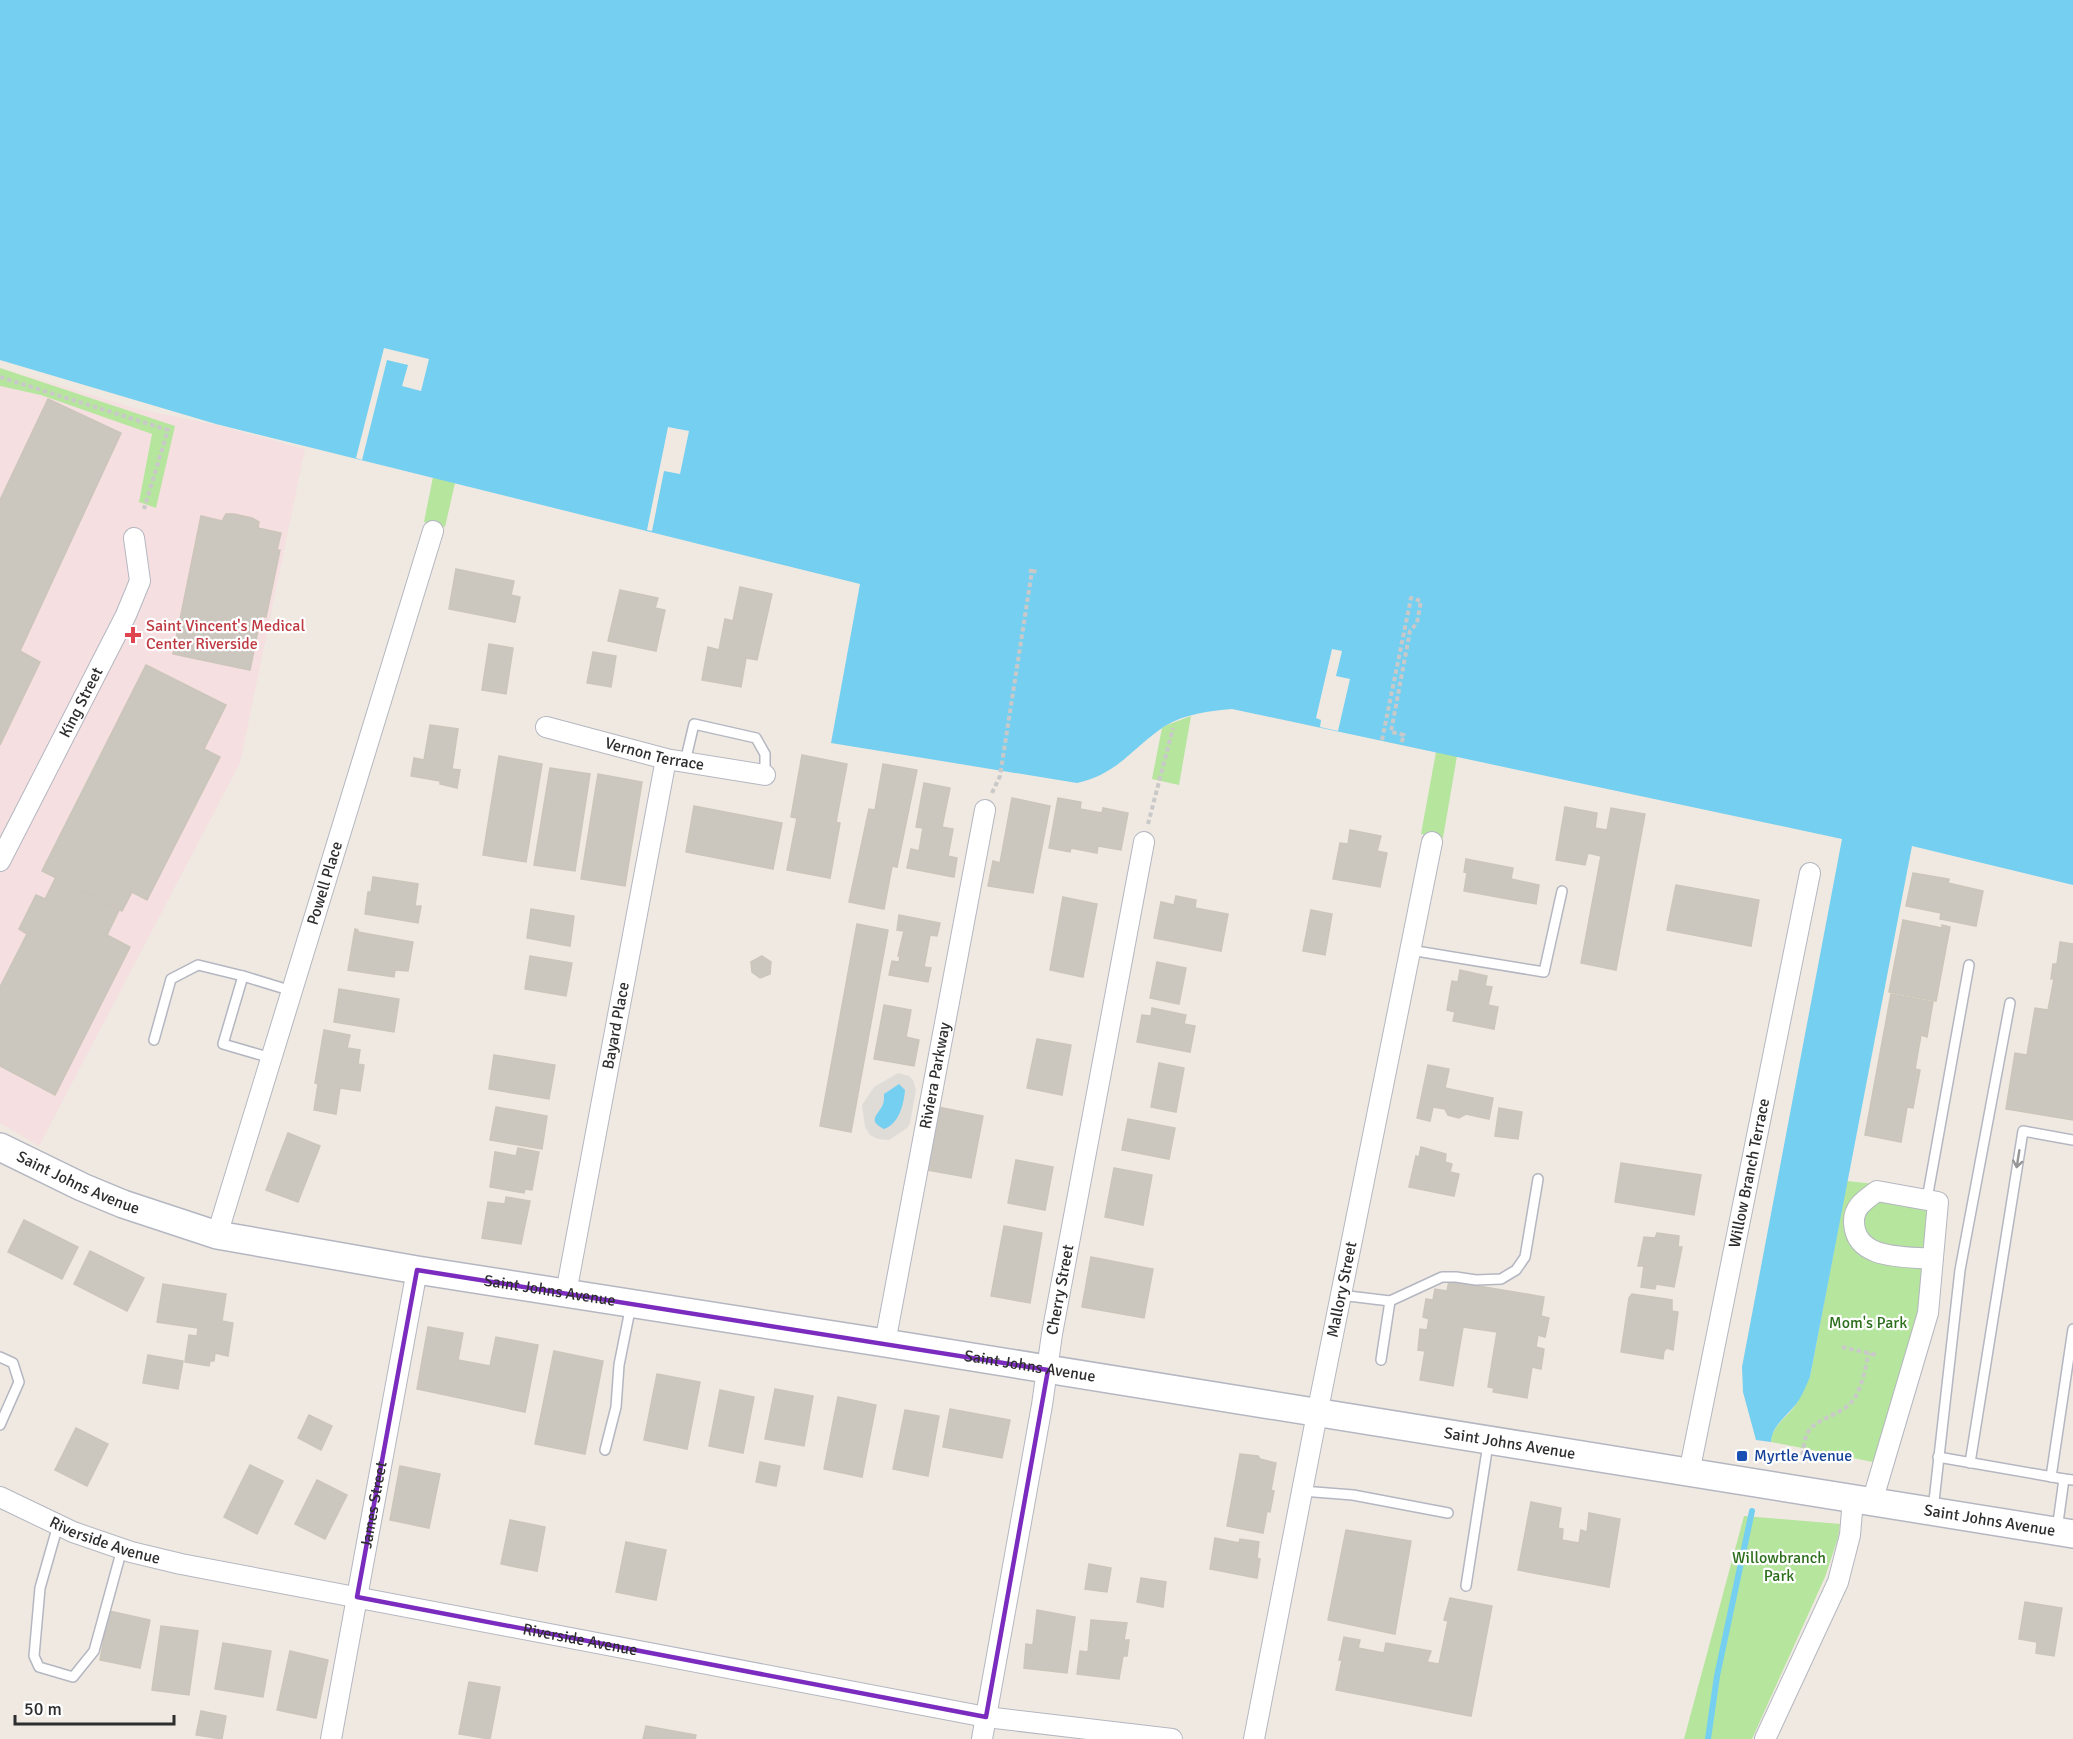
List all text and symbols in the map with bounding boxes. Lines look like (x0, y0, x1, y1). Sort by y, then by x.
place label: Saint Vincent's Medical Center Riverside (146, 616, 305, 654)
marker: Saint Vincent's Medical Center Riverside (124, 626, 142, 644)
street label: King Street (55, 664, 108, 741)
street label: Vernon Terrace (603, 733, 706, 775)
street label: Powell Place (303, 839, 347, 927)
street label: Bayard Place (598, 980, 634, 1071)
street label: Riviera Parkway (915, 1020, 955, 1131)
street label: Willow Branch Terrace (1725, 1097, 1774, 1249)
street label: Saint Johns Avenue (13, 1147, 142, 1219)
one-way arrow (2013, 1148, 2024, 1168)
street label: Mallory Street (1323, 1239, 1362, 1339)
street label: Cherry Street (1042, 1243, 1079, 1337)
street label: Saint Johns Avenue (483, 1271, 617, 1311)
park label: Mom's Park (1829, 1313, 1907, 1333)
street label: Saint Johns Avenue (963, 1346, 1097, 1387)
street label: Saint Johns Avenue (1443, 1423, 1577, 1464)
place label: Myrtle Avenue (1754, 1446, 1852, 1466)
marker: Myrtle Avenue (1735, 1449, 1749, 1463)
street label: James Street (356, 1459, 392, 1550)
street label: Saint Johns Avenue (1922, 1500, 2057, 1541)
street label: Riverside Avenue (46, 1512, 162, 1569)
park label: Willowbranch Park (1732, 1548, 1826, 1586)
street label: Riverside Avenue (521, 1619, 639, 1661)
scale bar (15, 1688, 174, 1726)
text: 50 m (24, 1698, 62, 1720)

